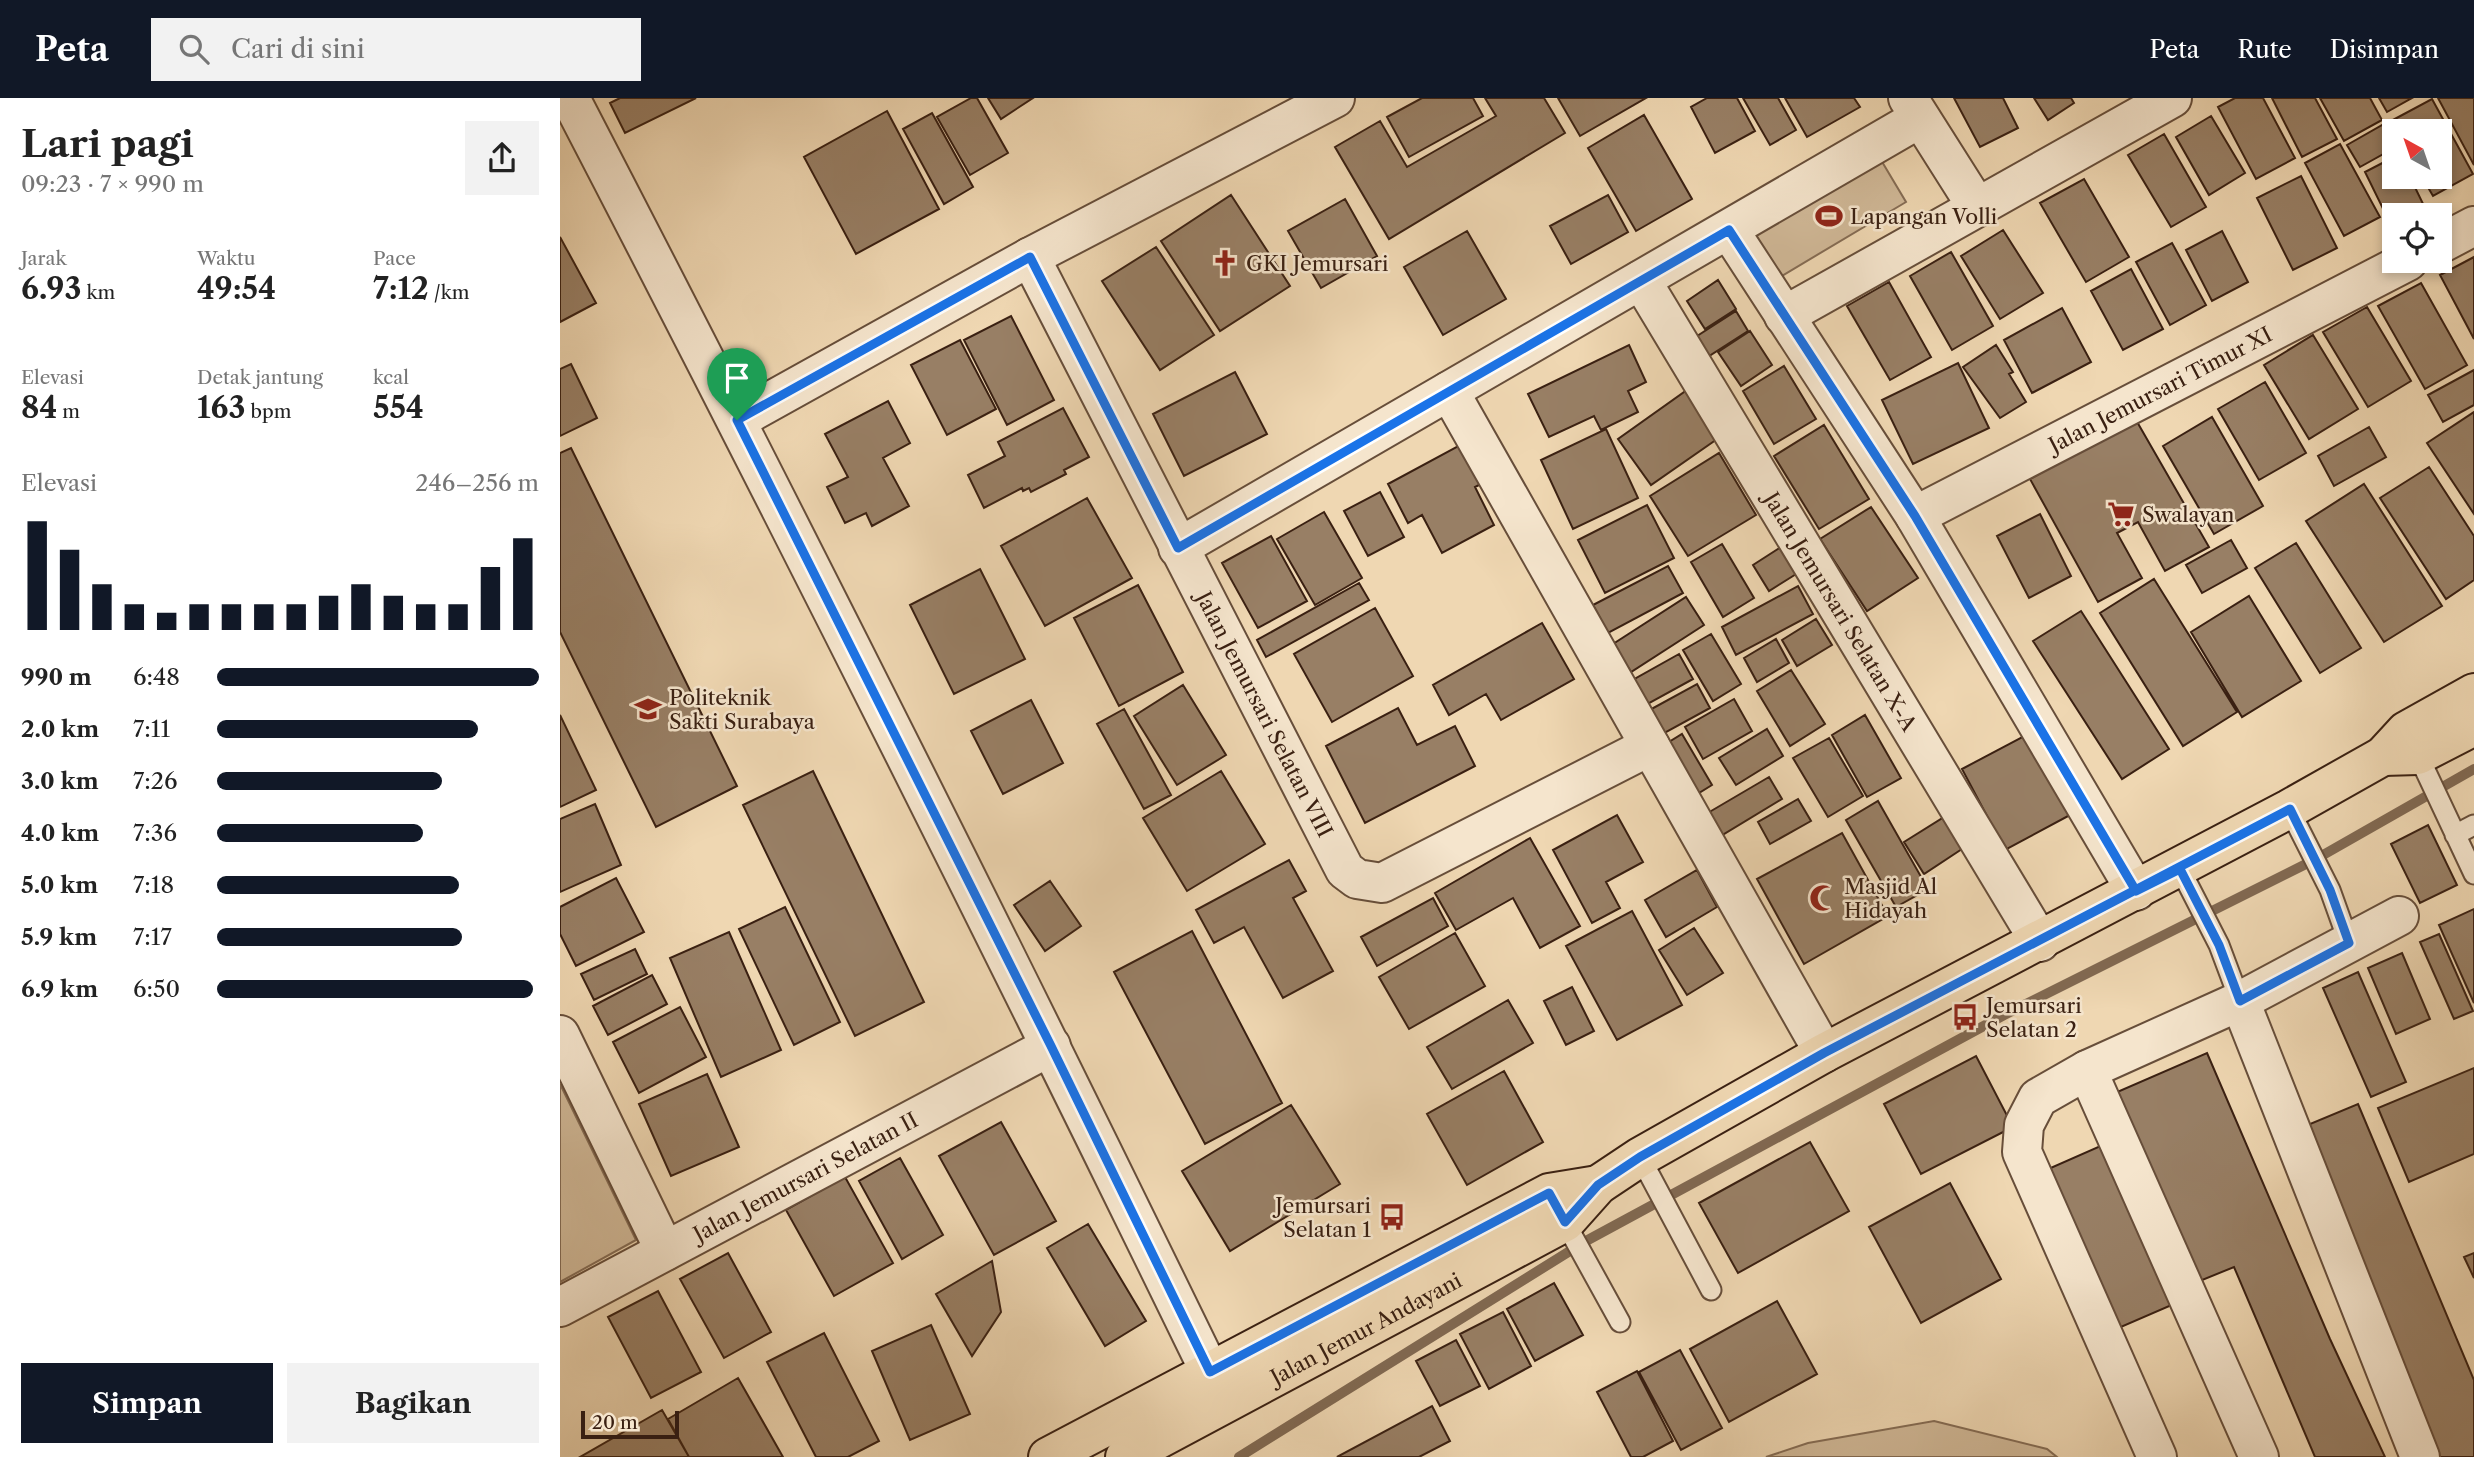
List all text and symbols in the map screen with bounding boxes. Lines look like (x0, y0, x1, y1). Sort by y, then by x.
search box (151, 18, 641, 81)
text: Peta (35, 29, 109, 70)
icon: search (175, 30, 213, 68)
text: Cari di sini (231, 33, 365, 65)
text: Peta (2150, 35, 2199, 64)
text: Rute (2237, 35, 2292, 64)
text: Disimpan (2330, 35, 2439, 64)
north arrow (2382, 119, 2452, 189)
map controls (2382, 119, 2452, 273)
text: Lari pagi (21, 120, 194, 167)
button: share (465, 121, 539, 195)
text: 09:23 · 7 × 990 m (21, 170, 204, 198)
sports icon: Lapangan Volli (1814, 201, 1844, 231)
button: locate (2382, 203, 2452, 273)
place label: Lapangan Volli (1850, 204, 1997, 229)
text: Jarak (21, 247, 66, 270)
text: Waktu (197, 247, 255, 270)
text: Pace (373, 247, 416, 270)
church icon: GKI Jemursari (1210, 248, 1240, 278)
place label: GKI Jemursari (1246, 251, 1388, 276)
text: 6.93 (21, 270, 81, 307)
text: 49:54 (197, 270, 276, 307)
text: 7:12 (373, 270, 429, 307)
text: km (81, 281, 115, 304)
text: /km (429, 281, 469, 304)
street label: Jalan Jemursari Timur XI (2042, 321, 2276, 459)
pin (707, 348, 767, 420)
icon: arrive (718, 359, 756, 397)
text: Elevasi (21, 366, 84, 389)
text: Detak jantung (197, 366, 323, 389)
text: kcal (373, 366, 409, 389)
text: 84 (21, 389, 57, 426)
text: 163 (197, 389, 245, 426)
text: 554 (373, 389, 424, 426)
text: m (57, 400, 80, 423)
text: bpm (245, 400, 291, 423)
text: Elevasi (21, 469, 97, 497)
text: 246–256 m (415, 469, 539, 497)
street label: Jalan Jemursari Selatan X-A (1758, 485, 1923, 736)
supermarket icon: Swalayan (2106, 499, 2136, 529)
place label: Swalayan (2142, 502, 2234, 527)
street label: Jalan Jemursari Selatan VIII (1190, 584, 1338, 841)
text: 990 m (21, 663, 92, 691)
text: 6:48 (133, 663, 180, 691)
place label: Politeknik Sakti Surabaya (669, 685, 816, 734)
school or university icon: Politeknik Sakti Surabaya (633, 694, 663, 724)
text: 2.0 km (21, 715, 99, 743)
text: 7:11 (133, 715, 170, 743)
text: 3.0 km (21, 767, 99, 795)
text: 7:26 (133, 767, 177, 795)
text: 4.0 km (21, 819, 99, 847)
text: 7:36 (133, 819, 177, 847)
text: 5.0 km (21, 871, 98, 899)
text: 7:18 (133, 871, 174, 899)
place label: Masjid Al Hidayah (1844, 874, 1937, 923)
mosque icon: Masjid Al Hidayah (1808, 883, 1838, 913)
text: 5.9 km (21, 923, 97, 951)
text: 7:17 (133, 923, 172, 951)
text: 6.9 km (21, 975, 98, 1003)
text: 6:50 (133, 975, 180, 1003)
place label: Jemursari Selatan 2 (1983, 993, 2082, 1042)
bus stop icon: Jemursari Selatan 2 (1950, 1002, 1980, 1032)
street label: Jalan Jemursari Selatan II (686, 1107, 922, 1248)
place label: Jemursari Selatan 1 (1272, 1193, 1371, 1242)
bus stop icon: Jemursari Selatan 1 (1377, 1202, 1407, 1232)
street label: Jalan Jemur Andayani (1263, 1267, 1466, 1391)
button: Simpan (21, 1363, 273, 1443)
button: Bagikan (287, 1363, 539, 1443)
scale bar (581, 1408, 679, 1440)
text: 20 m (592, 1411, 638, 1434)

